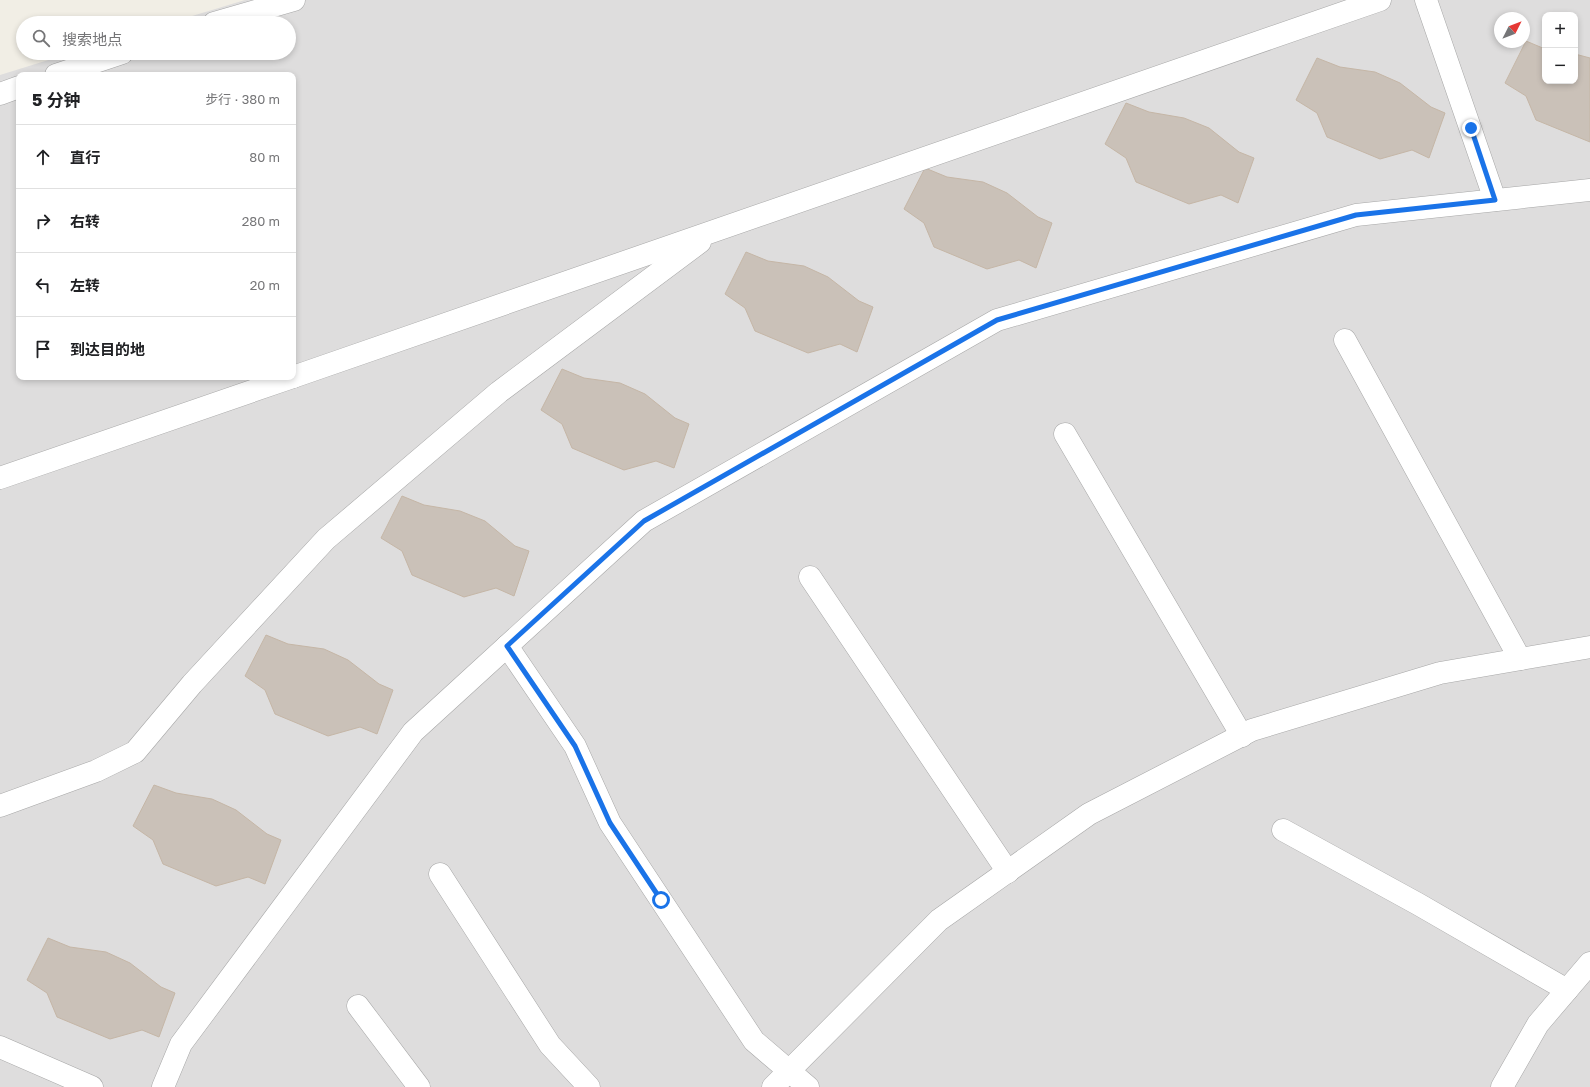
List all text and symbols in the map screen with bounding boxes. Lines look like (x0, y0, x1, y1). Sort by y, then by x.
north arrow (1494, 12, 1530, 48)
map controls (1542, 12, 1578, 84)
button: + (1542, 12, 1578, 48)
search box (16, 16, 296, 60)
icon: search (30, 27, 52, 49)
text: 搜索地点 (62, 30, 122, 48)
button: − (1542, 48, 1578, 84)
text: 5 分钟 (32, 89, 81, 110)
text: 步行 · 380 m (205, 91, 280, 107)
route end (1462, 119, 1480, 137)
icon: ahead (32, 146, 54, 168)
text: 直行 (70, 148, 100, 166)
text: 80 m (249, 149, 280, 165)
icon: right (32, 210, 54, 232)
text: 右转 (70, 212, 100, 230)
text: 280 m (242, 213, 280, 229)
icon: left (32, 274, 54, 296)
text: 左转 (70, 276, 100, 294)
text: 20 m (250, 277, 280, 293)
icon: arrive (32, 338, 54, 360)
text: 到达目的地 (70, 340, 145, 358)
route start (652, 891, 670, 909)

